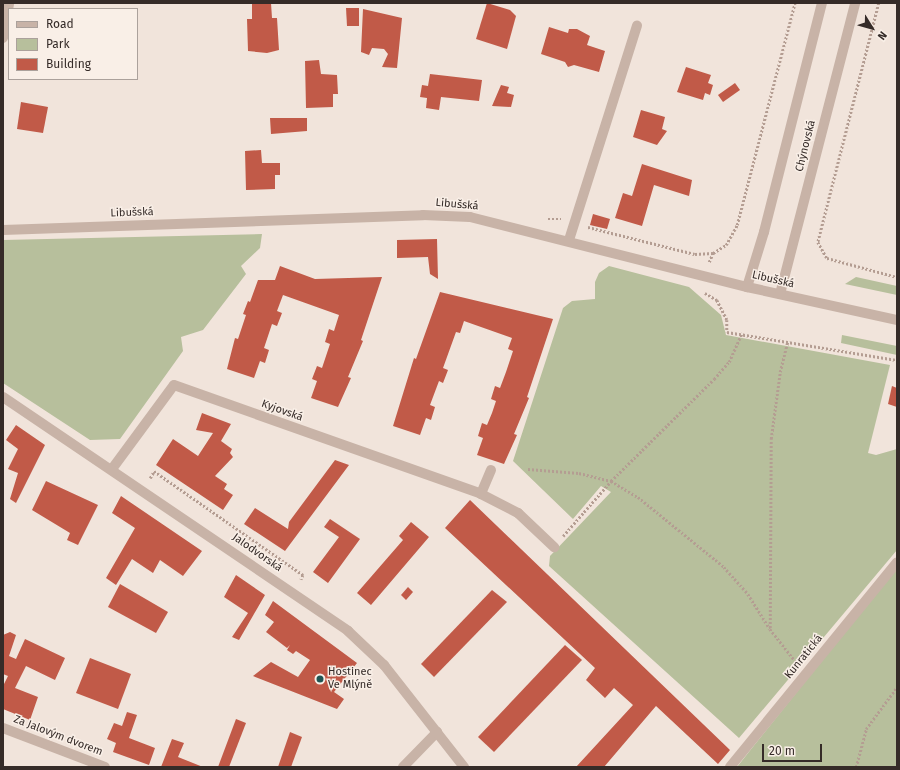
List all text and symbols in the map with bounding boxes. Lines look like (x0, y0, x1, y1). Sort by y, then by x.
legend (8, 8, 138, 80)
north arrow (852, 8, 892, 48)
text: Road (46, 17, 74, 31)
text: N (875, 29, 889, 42)
text: Park (46, 37, 70, 51)
text: Building (46, 57, 91, 71)
street label: Chýnovská (793, 119, 819, 173)
street label: Libušská (435, 197, 479, 213)
street label: Libušská (110, 206, 154, 220)
street label: Libušská (751, 269, 795, 291)
street label: Kyjovská (259, 397, 305, 425)
street label: Jalodvorská (230, 531, 284, 575)
street label: Kunratická (782, 632, 826, 682)
place label: Hostinec Ve Mlýně (328, 666, 372, 692)
marker: Hostinec Ve Mlýně (315, 674, 325, 684)
street label: Za Jalovým dvorem (12, 713, 104, 759)
scale bar (764, 736, 824, 762)
text: 20 m (769, 744, 795, 758)

